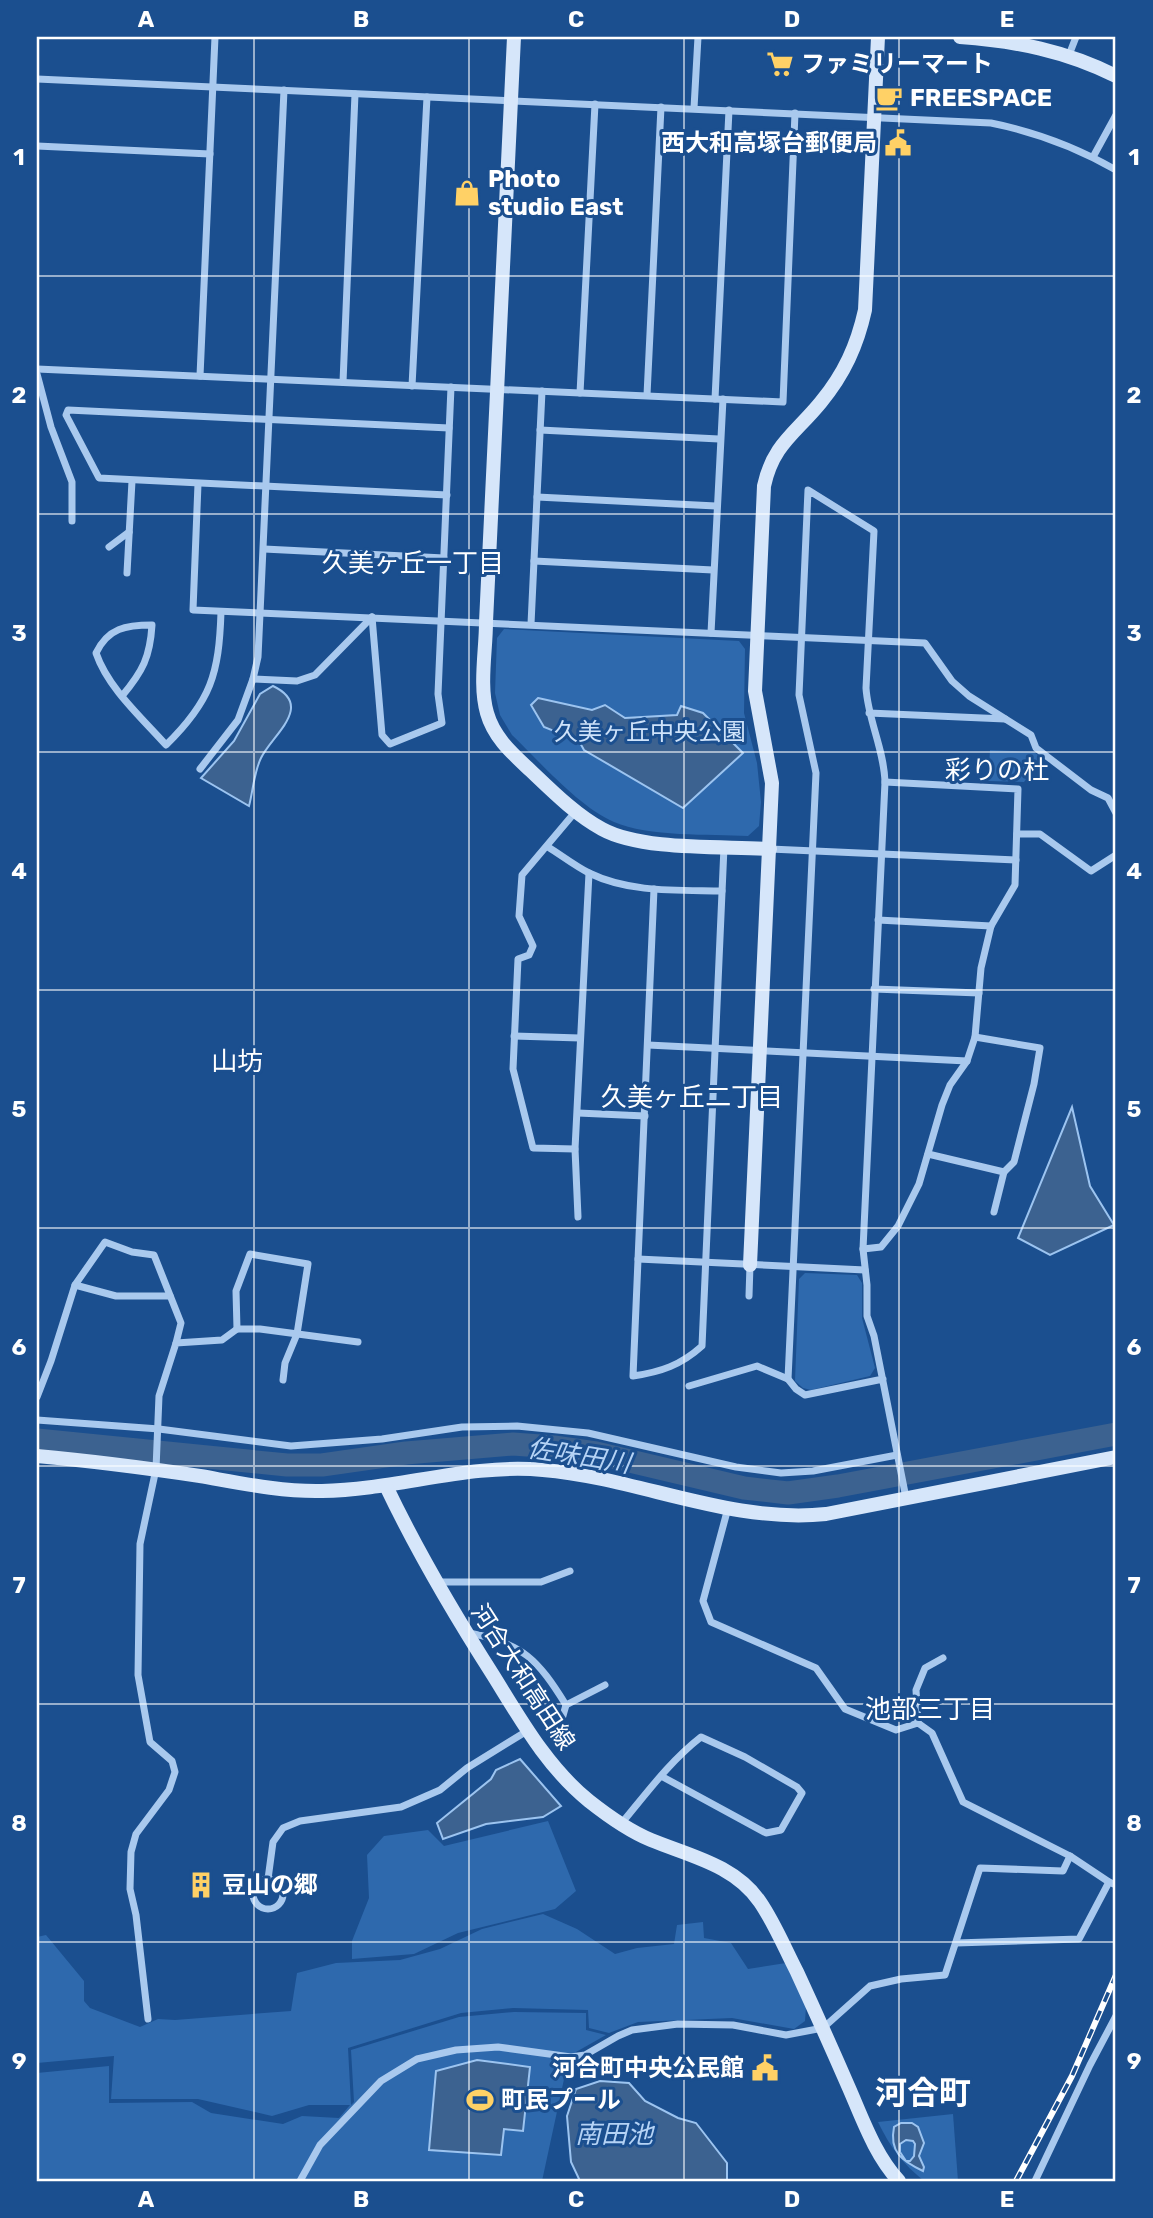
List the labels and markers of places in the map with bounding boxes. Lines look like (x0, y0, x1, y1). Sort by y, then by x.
supermarket icon: ファミリーマート (765, 49, 795, 79)
place label: ファミリーマート (801, 50, 993, 78)
cafe icon: FREESPACE (874, 83, 904, 113)
place label: FREESPACE (910, 84, 1052, 112)
public building icon: 西大和高塚台郵便局 (883, 128, 913, 158)
place label: 西大和高塚台郵便局 (661, 129, 877, 157)
place label: Photo studio East (488, 165, 624, 221)
shop icon: Photo studio East (452, 178, 482, 208)
building icon: 豆山の郷 (186, 1870, 216, 1900)
place label: 豆山の郷 (222, 1871, 318, 1899)
public building icon: 河合町中央公民館 (750, 2053, 780, 2083)
place label: 河合町中央公民館 (552, 2054, 744, 2082)
sports icon: 町民プール (465, 2085, 495, 2115)
place label: 町民プール (501, 2086, 621, 2114)

